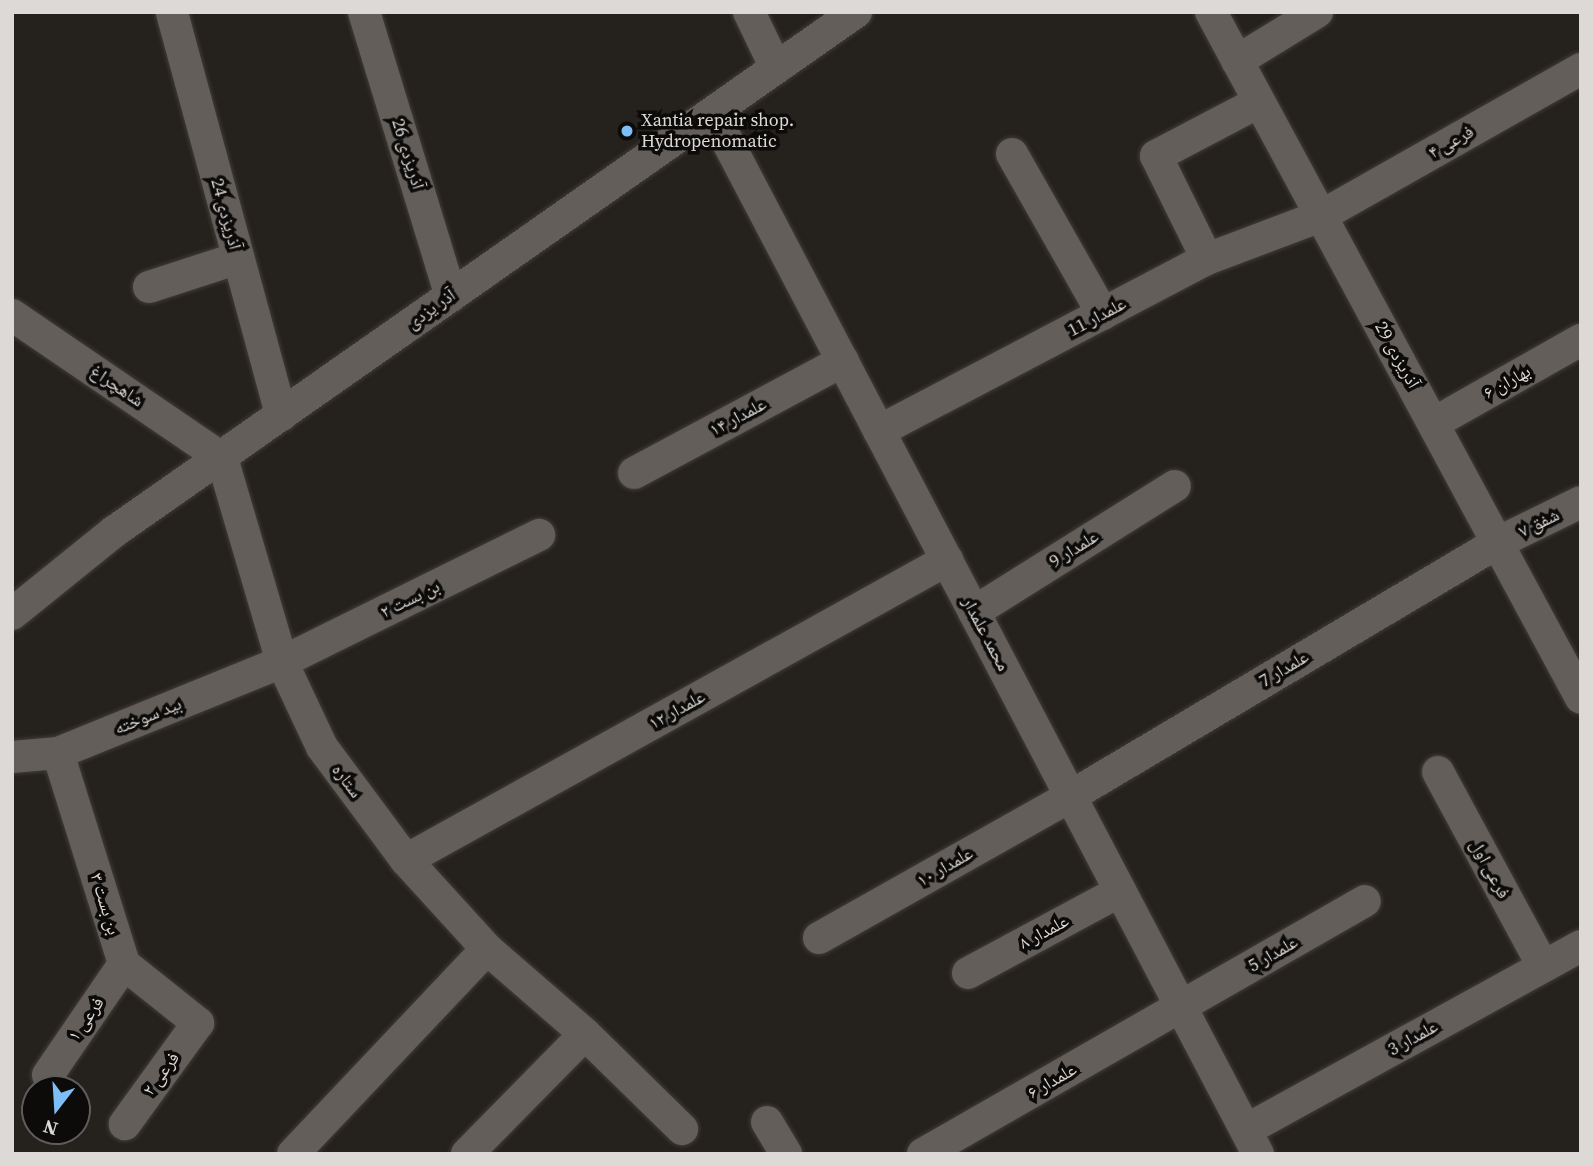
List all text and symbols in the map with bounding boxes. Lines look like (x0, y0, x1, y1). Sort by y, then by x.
place label: Xantia repair shop. Hydropenomatic (641, 110, 794, 152)
street label: آذریزدی 26 (387, 116, 429, 192)
street label: فرعی ۴ (1425, 121, 1477, 163)
marker: Xantia repair shop. Hydropenomatic (619, 123, 635, 139)
street label: آذریزدی 24 (206, 176, 246, 252)
street label: آذر یزدی (402, 284, 460, 334)
street label: علمدار 11 (1064, 293, 1130, 341)
street label: آذریزدی 29 (1370, 318, 1424, 392)
street label: شاهچراغ (86, 360, 148, 412)
street label: بهاران ۶ (1480, 360, 1534, 404)
street label: علمدار ۱۴ (706, 393, 770, 441)
street label: شفق ۷ (1515, 504, 1563, 542)
street label: علمدار 9 (1045, 526, 1103, 572)
street label: بن بست ۲ (377, 575, 443, 623)
street label: محمد علمدار (957, 593, 1015, 675)
street label: علمدار 7 (1255, 646, 1313, 692)
street label: علمدار ۱۲ (645, 686, 709, 734)
street label: بید سوخته (111, 693, 185, 739)
street label: ستاره (327, 760, 367, 802)
street label: فرعی اول (1465, 836, 1515, 902)
street label: علمدار ۱۰ (913, 842, 977, 892)
street label: بن بست ۳ (85, 870, 125, 938)
street label: علمدار ۸ (1016, 910, 1072, 954)
street label: علمدار 5 (1244, 931, 1302, 977)
street label: فرعی ۱ (63, 993, 109, 1045)
street label: علمدار 3 (1384, 1015, 1442, 1061)
street label: فرعی ۲ (138, 1048, 184, 1100)
street label: علمدار ۶ (1024, 1058, 1080, 1104)
north arrow (21, 1075, 91, 1145)
text: N (40, 1114, 61, 1143)

